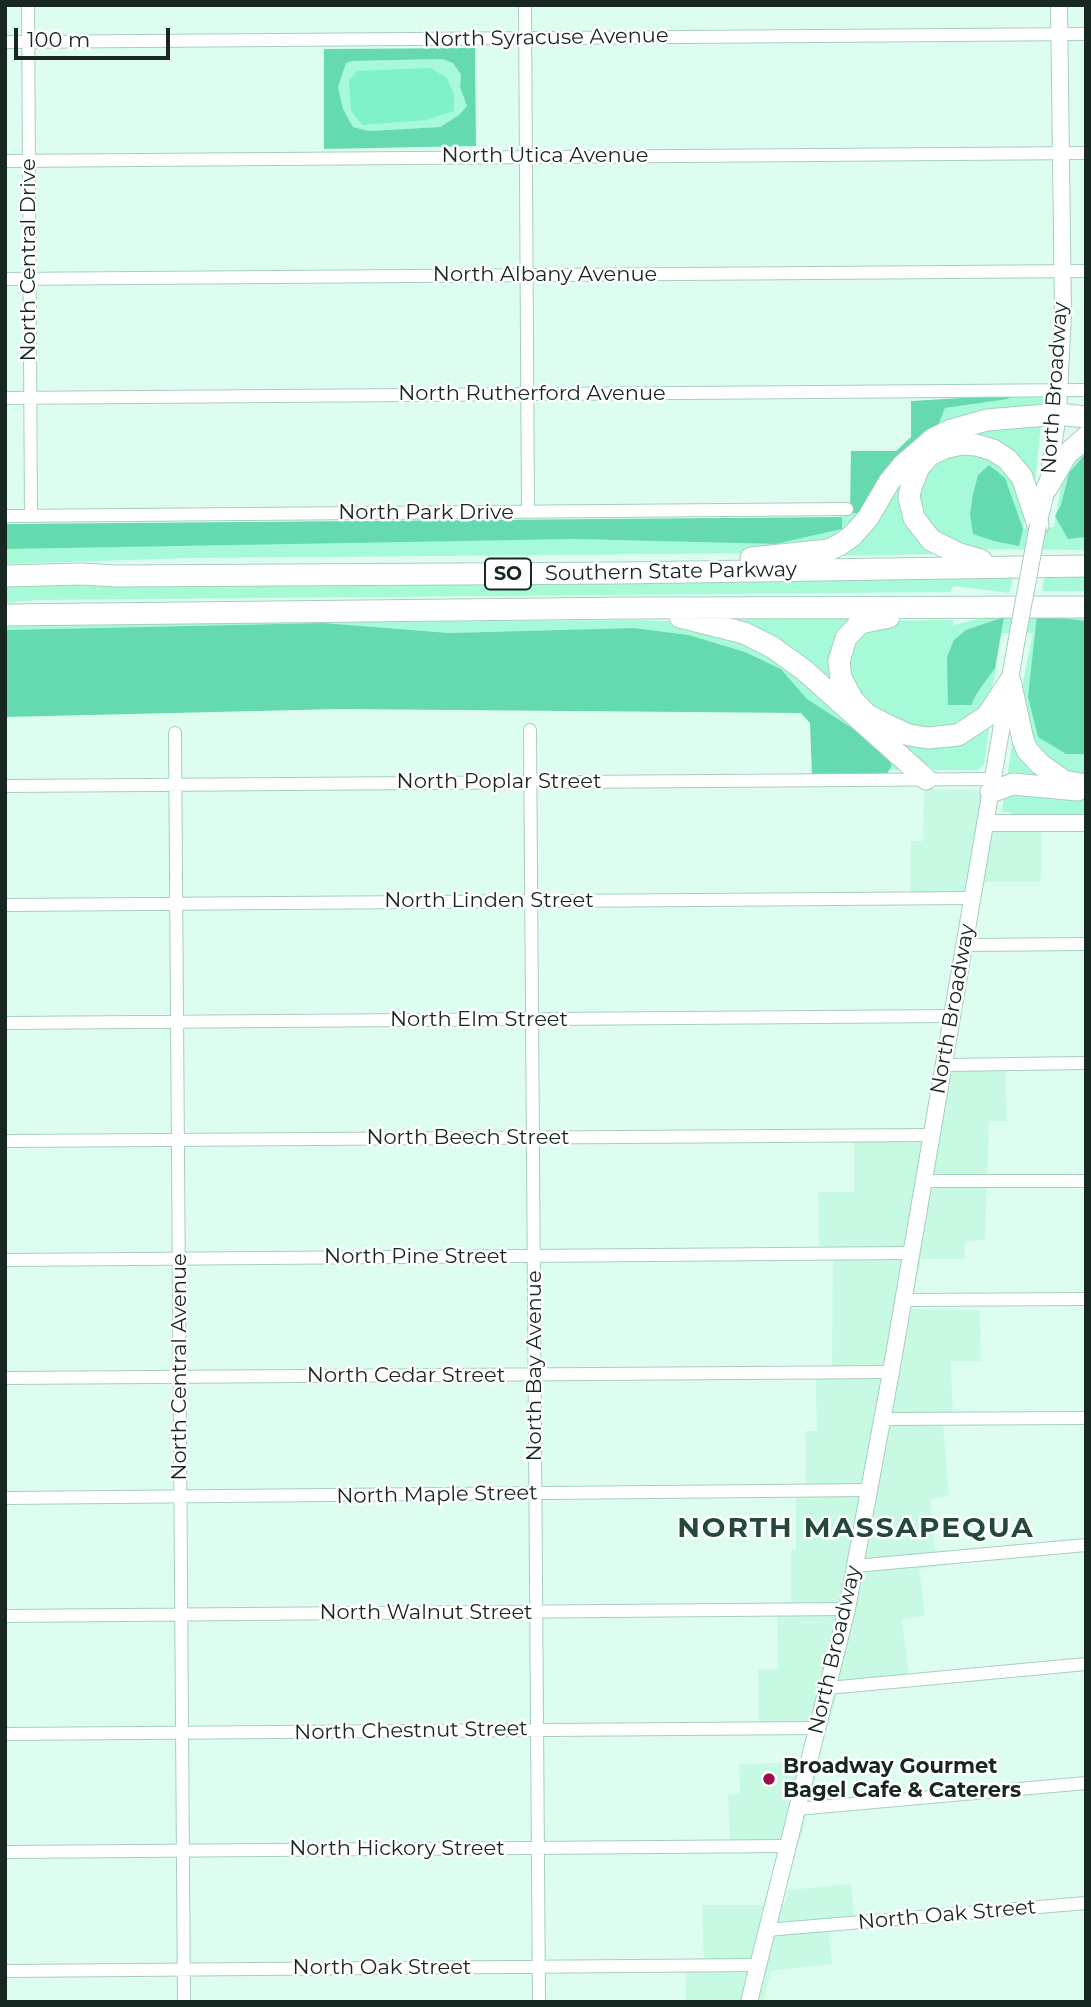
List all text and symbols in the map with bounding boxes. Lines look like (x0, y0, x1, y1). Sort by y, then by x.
scale bar (18, 14, 173, 58)
street label: North Syracuse Avenue (423, 23, 669, 53)
text: 100 m (27, 27, 90, 52)
street label: North Utica Avenue (442, 143, 648, 169)
street label: North Central Drive (16, 158, 42, 362)
street label: North Albany Avenue (433, 262, 657, 288)
street label: North Broadway (1036, 301, 1074, 475)
street label: North Rutherford Avenue (398, 381, 666, 407)
street label: North Park Drive (338, 500, 514, 526)
street label: Southern State Parkway (545, 557, 797, 587)
road number: SO (485, 558, 531, 590)
street label: North Poplar Street (397, 769, 601, 795)
street label: North Linden Street (384, 888, 594, 914)
street label: North Broadway (926, 922, 980, 1096)
street label: North Elm Street (390, 1007, 568, 1033)
street label: North Beech Street (366, 1125, 570, 1151)
street label: North Pine Street (324, 1244, 508, 1270)
street label: North Central Avenue (167, 1253, 193, 1481)
street label: North Bay Avenue (522, 1270, 548, 1462)
street label: North Cedar Street (307, 1363, 505, 1389)
street label: North Maple Street (336, 1481, 538, 1509)
district label: NORTH MASSAPEQUA (679, 1512, 1033, 1546)
street label: North Broadway (803, 1563, 867, 1737)
street label: North Walnut Street (319, 1600, 533, 1626)
street label: North Chestnut Street (294, 1716, 528, 1746)
place label: Broadway Gourmet Bagel Cafe & Caterers (783, 1754, 1021, 1804)
marker: Broadway Gourmet Bagel Cafe & Caterers (761, 1771, 777, 1787)
street label: North Hickory Street (289, 1836, 505, 1862)
street label: North Oak Street (857, 1895, 1037, 1935)
street label: North Oak Street (293, 1955, 471, 1981)

